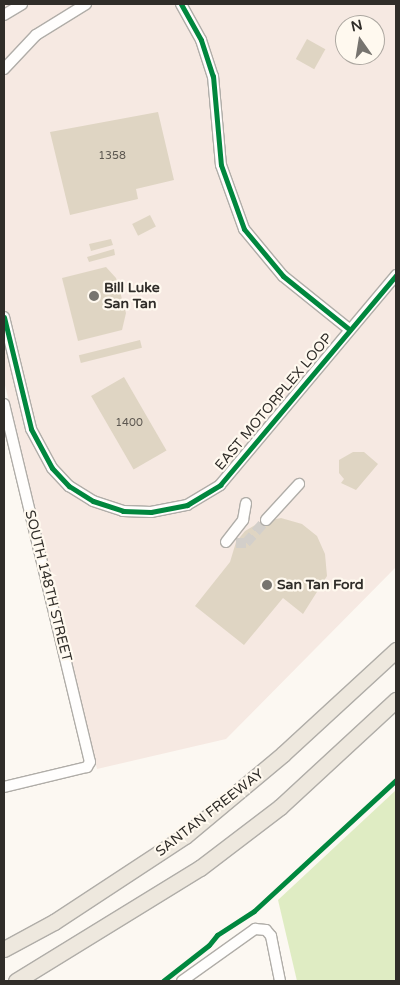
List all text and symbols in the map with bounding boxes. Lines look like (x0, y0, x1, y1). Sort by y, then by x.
north arrow (335, 15, 385, 65)
text: N (349, 16, 364, 35)
house number: 1358 (98, 149, 126, 163)
place label: Bill Luke San Tan (104, 280, 160, 312)
marker: Bill Luke San Tan (88, 290, 100, 302)
street label: EAST MOTORPLEX LOOP (212, 330, 336, 474)
house number: 1400 (115, 416, 143, 430)
street label: SOUTH 148TH STREET (21, 509, 75, 663)
place label: San Tan Ford (277, 577, 364, 593)
marker: San Tan Ford (261, 579, 273, 591)
street label: SANTAN FREEWAY (153, 766, 267, 860)

